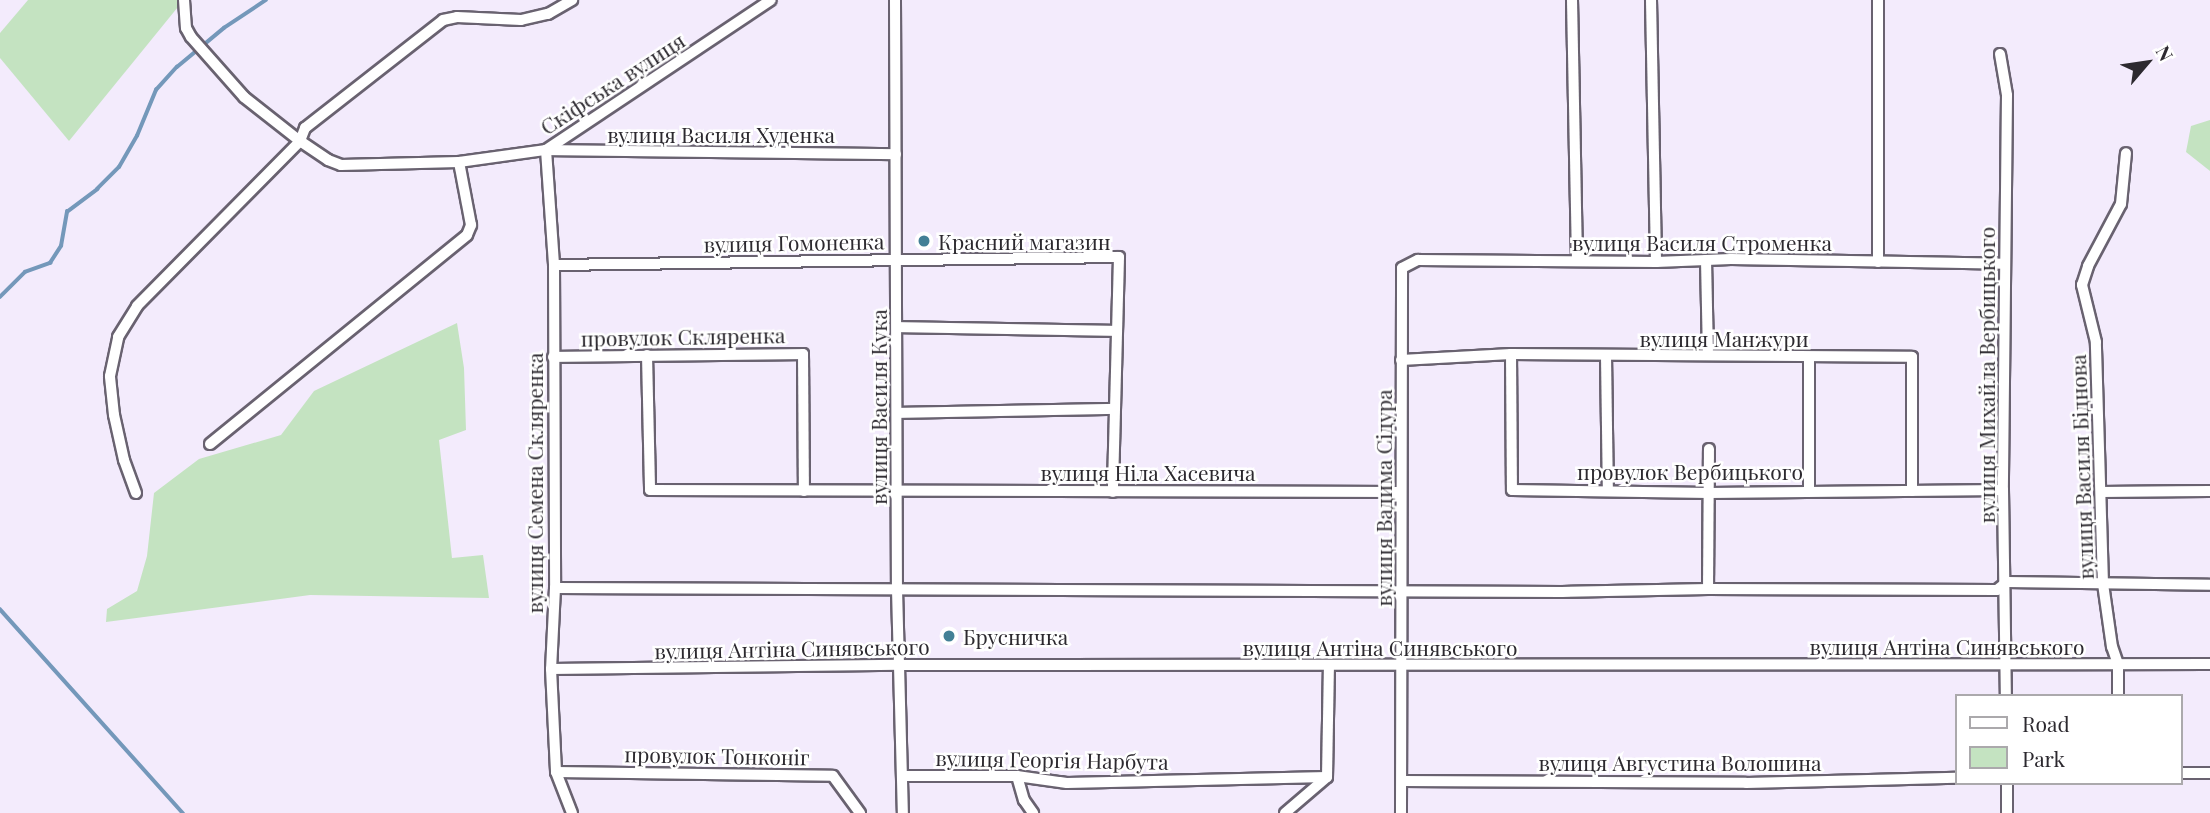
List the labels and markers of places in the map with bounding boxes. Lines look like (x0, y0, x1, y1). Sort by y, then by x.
place label: Красний магазин (938, 228, 1111, 254)
marker: Красний магазин (916, 233, 932, 249)
place label: Брусничка (963, 623, 1068, 649)
marker: Брусничка (941, 628, 957, 644)

